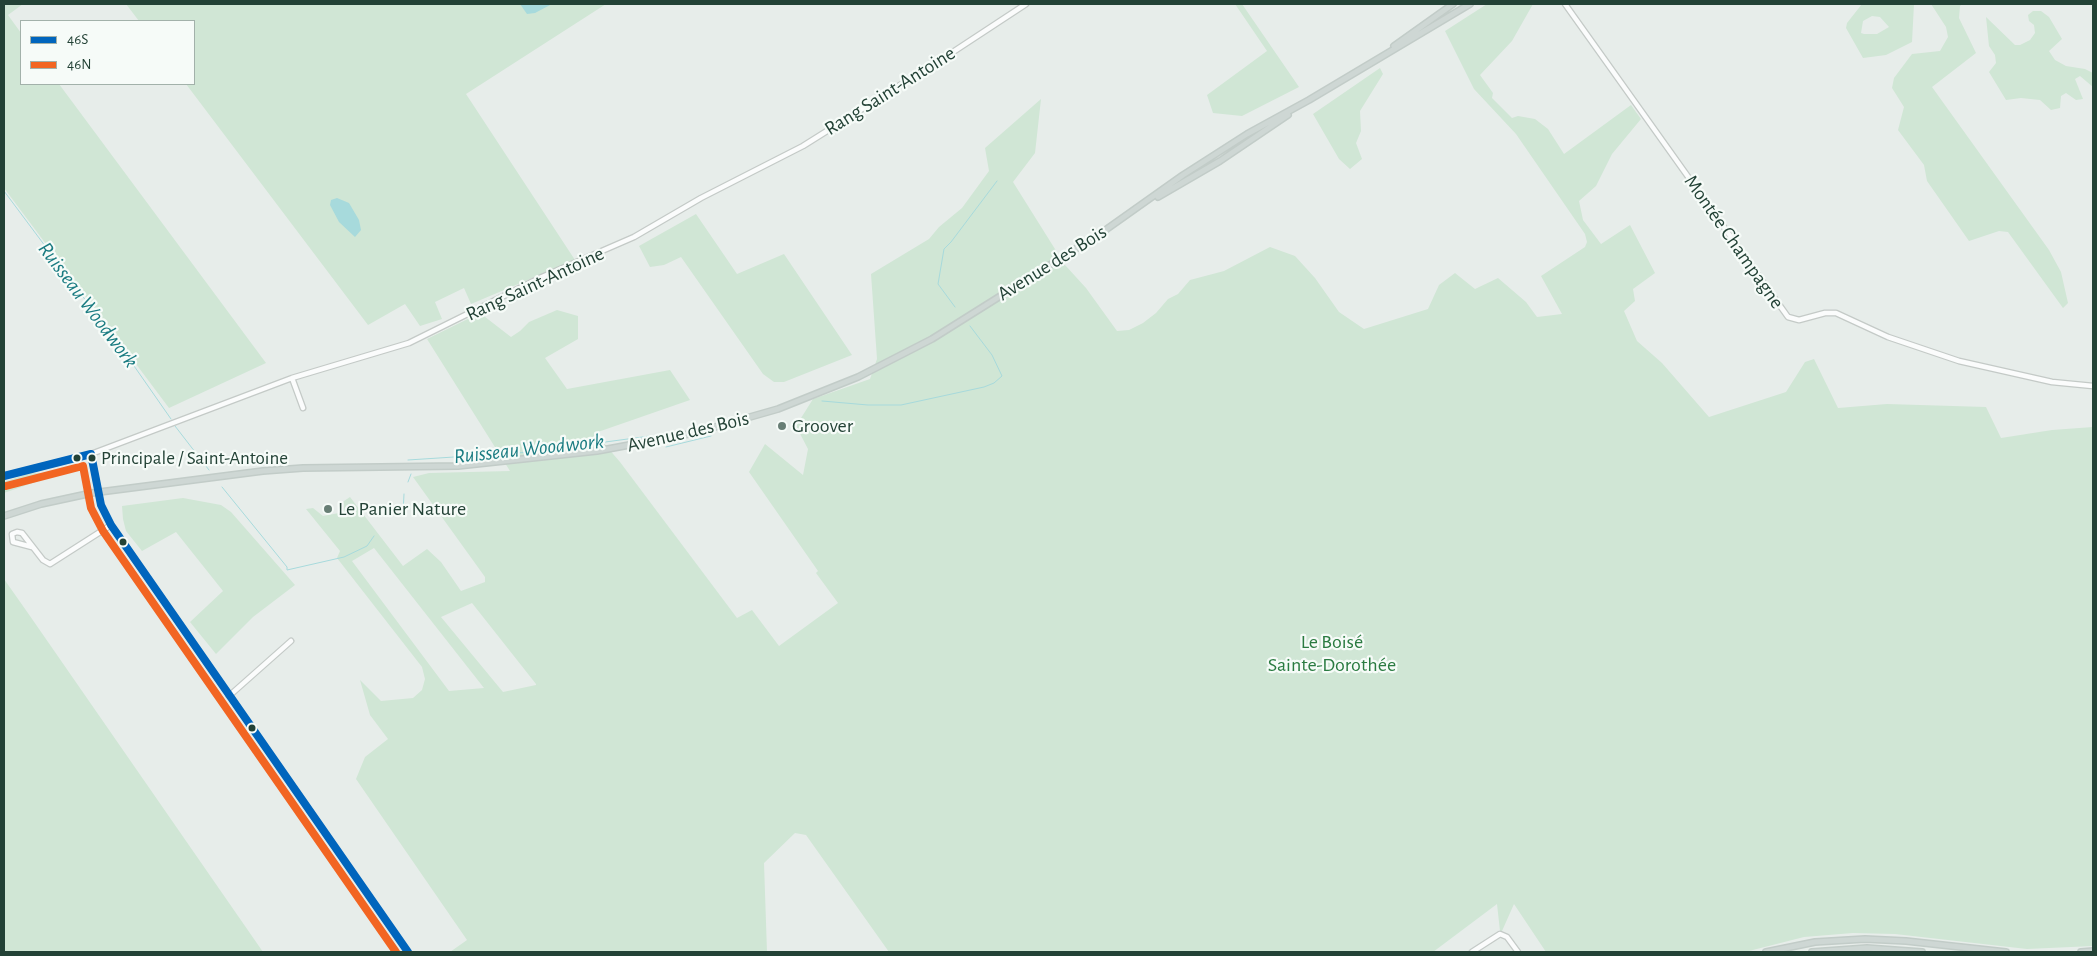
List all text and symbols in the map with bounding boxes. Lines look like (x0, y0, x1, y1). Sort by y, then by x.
legend (20, 20, 195, 85)
text: 46S (67, 32, 88, 47)
street label: Rang Saint-Antoine (820, 41, 960, 141)
text: 46N (67, 57, 92, 72)
street label: Montée Champagne (1679, 171, 1789, 313)
street label: Avenue des Bois (993, 220, 1111, 306)
water label: Ruisseau Woodwork (32, 237, 144, 373)
street label: Rang Saint-Antoine (462, 241, 608, 327)
street label: Avenue des Bois (625, 406, 751, 458)
place label: Groover (792, 414, 853, 438)
marker: Groover (776, 420, 788, 432)
water label: Ruisseau Woodwork (453, 429, 605, 469)
place label: Principale / Saint-Antoine (101, 447, 288, 469)
unlabelled marker (72, 453, 82, 463)
marker: Principale / Saint-Antoine (87, 453, 97, 463)
place label: Le Panier Nature (338, 497, 466, 521)
marker: Le Panier Nature (322, 503, 334, 515)
unlabelled marker (118, 537, 128, 547)
park label: Le Boisé Sainte-Dorothée (1268, 630, 1396, 677)
unlabelled marker (247, 723, 257, 733)

